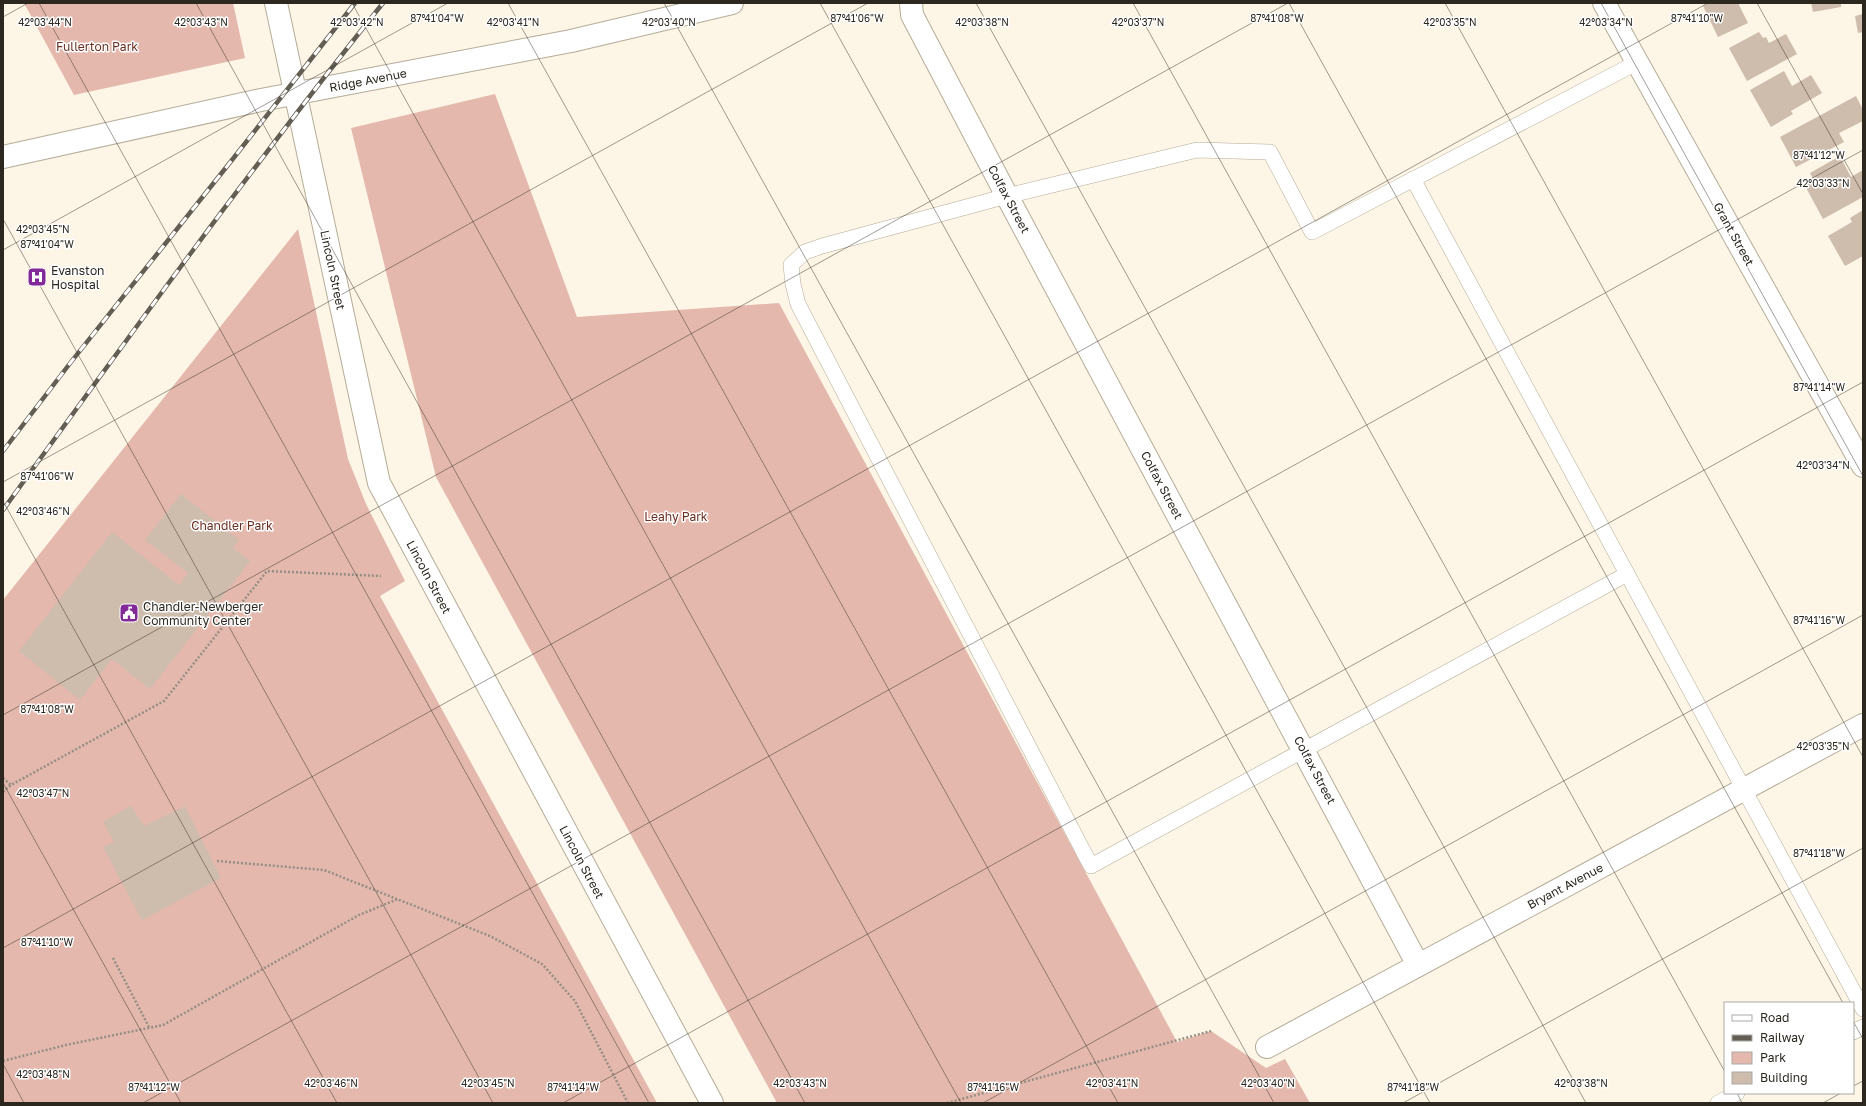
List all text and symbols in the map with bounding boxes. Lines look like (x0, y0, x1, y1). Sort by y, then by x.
text: 87°41'04"W (410, 12, 464, 24)
text: 87°41'06"W (830, 12, 884, 24)
text: 87°41'08"W (1250, 12, 1304, 24)
text: 87°41'10"W (1671, 12, 1724, 24)
text: 42°03'44"N (18, 16, 72, 28)
text: 42°03'43"N (174, 16, 228, 28)
text: 42°03'42"N (330, 16, 384, 28)
text: 42°03'41"N (487, 16, 539, 28)
text: 42°03'40"N (642, 16, 696, 28)
text: 42°03'38"N (955, 16, 1009, 28)
text: 42°03'37"N (1112, 16, 1164, 28)
text: 42°03'35"N (1423, 16, 1477, 28)
text: 42°03'34"N (1579, 16, 1633, 28)
park label: Fullerton Park (56, 39, 138, 54)
street label: Ridge Avenue (328, 65, 408, 95)
text: 87°41'12"W (1793, 149, 1845, 161)
street label: Colfax Street (985, 162, 1033, 236)
text: 42°03'33"N (1796, 177, 1850, 189)
street label: Grant Street (1710, 200, 1758, 269)
text: 42°03'45"N (16, 223, 70, 235)
street label: Lincoln Street (317, 229, 349, 311)
text: 87°41'04"W (20, 238, 74, 250)
place label: Evanston Hospital (51, 263, 104, 292)
hospital icon: Evanston Hospital (26, 266, 48, 288)
text: 87°41'14"W (1793, 381, 1845, 393)
street label: Colfax Street (1138, 448, 1186, 522)
text: 42°03'34"N (1796, 459, 1850, 471)
text: 87°41'06"W (20, 470, 74, 482)
text: 42°03'46"N (16, 505, 70, 517)
park label: Leahy Park (644, 509, 708, 524)
park label: Chandler Park (191, 518, 273, 533)
street label: Lincoln Street (403, 538, 455, 616)
place label: Chandler-Newberger Community Center (143, 599, 263, 628)
public building icon: Chandler-Newberger Community Center (118, 602, 140, 624)
text: 87°41'16"W (1793, 614, 1845, 626)
text: 87°41'08"W (20, 703, 74, 715)
street label: Colfax Street (1291, 733, 1339, 807)
text: 42°03'35"N (1796, 740, 1850, 752)
text: 42°03'47"N (17, 787, 69, 799)
street label: Lincoln Street (556, 823, 608, 901)
text: 87°41'18"W (1793, 847, 1845, 859)
street label: Bryant Avenue (1525, 860, 1605, 912)
text: 87°41'10"W (21, 936, 74, 948)
legend (1724, 1002, 1854, 1094)
text: Road (1760, 1010, 1789, 1025)
text: Railway (1760, 1030, 1805, 1045)
text: Park (1760, 1050, 1786, 1065)
text: 42°03'48"N (16, 1068, 70, 1080)
text: Building (1760, 1070, 1808, 1085)
text: 42°03'46"N (304, 1077, 358, 1089)
text: 42°03'45"N (461, 1077, 515, 1089)
text: 42°03'43"N (773, 1077, 827, 1089)
text: 42°03'41"N (1086, 1077, 1138, 1089)
text: 42°03'40"N (1241, 1077, 1295, 1089)
text: 42°03'38"N (1554, 1077, 1608, 1089)
text: 87°41'12"W (128, 1081, 180, 1093)
text: 87°41'14"W (547, 1081, 599, 1093)
text: 87°41'16"W (967, 1081, 1019, 1093)
text: 87°41'18"W (1387, 1081, 1439, 1093)

